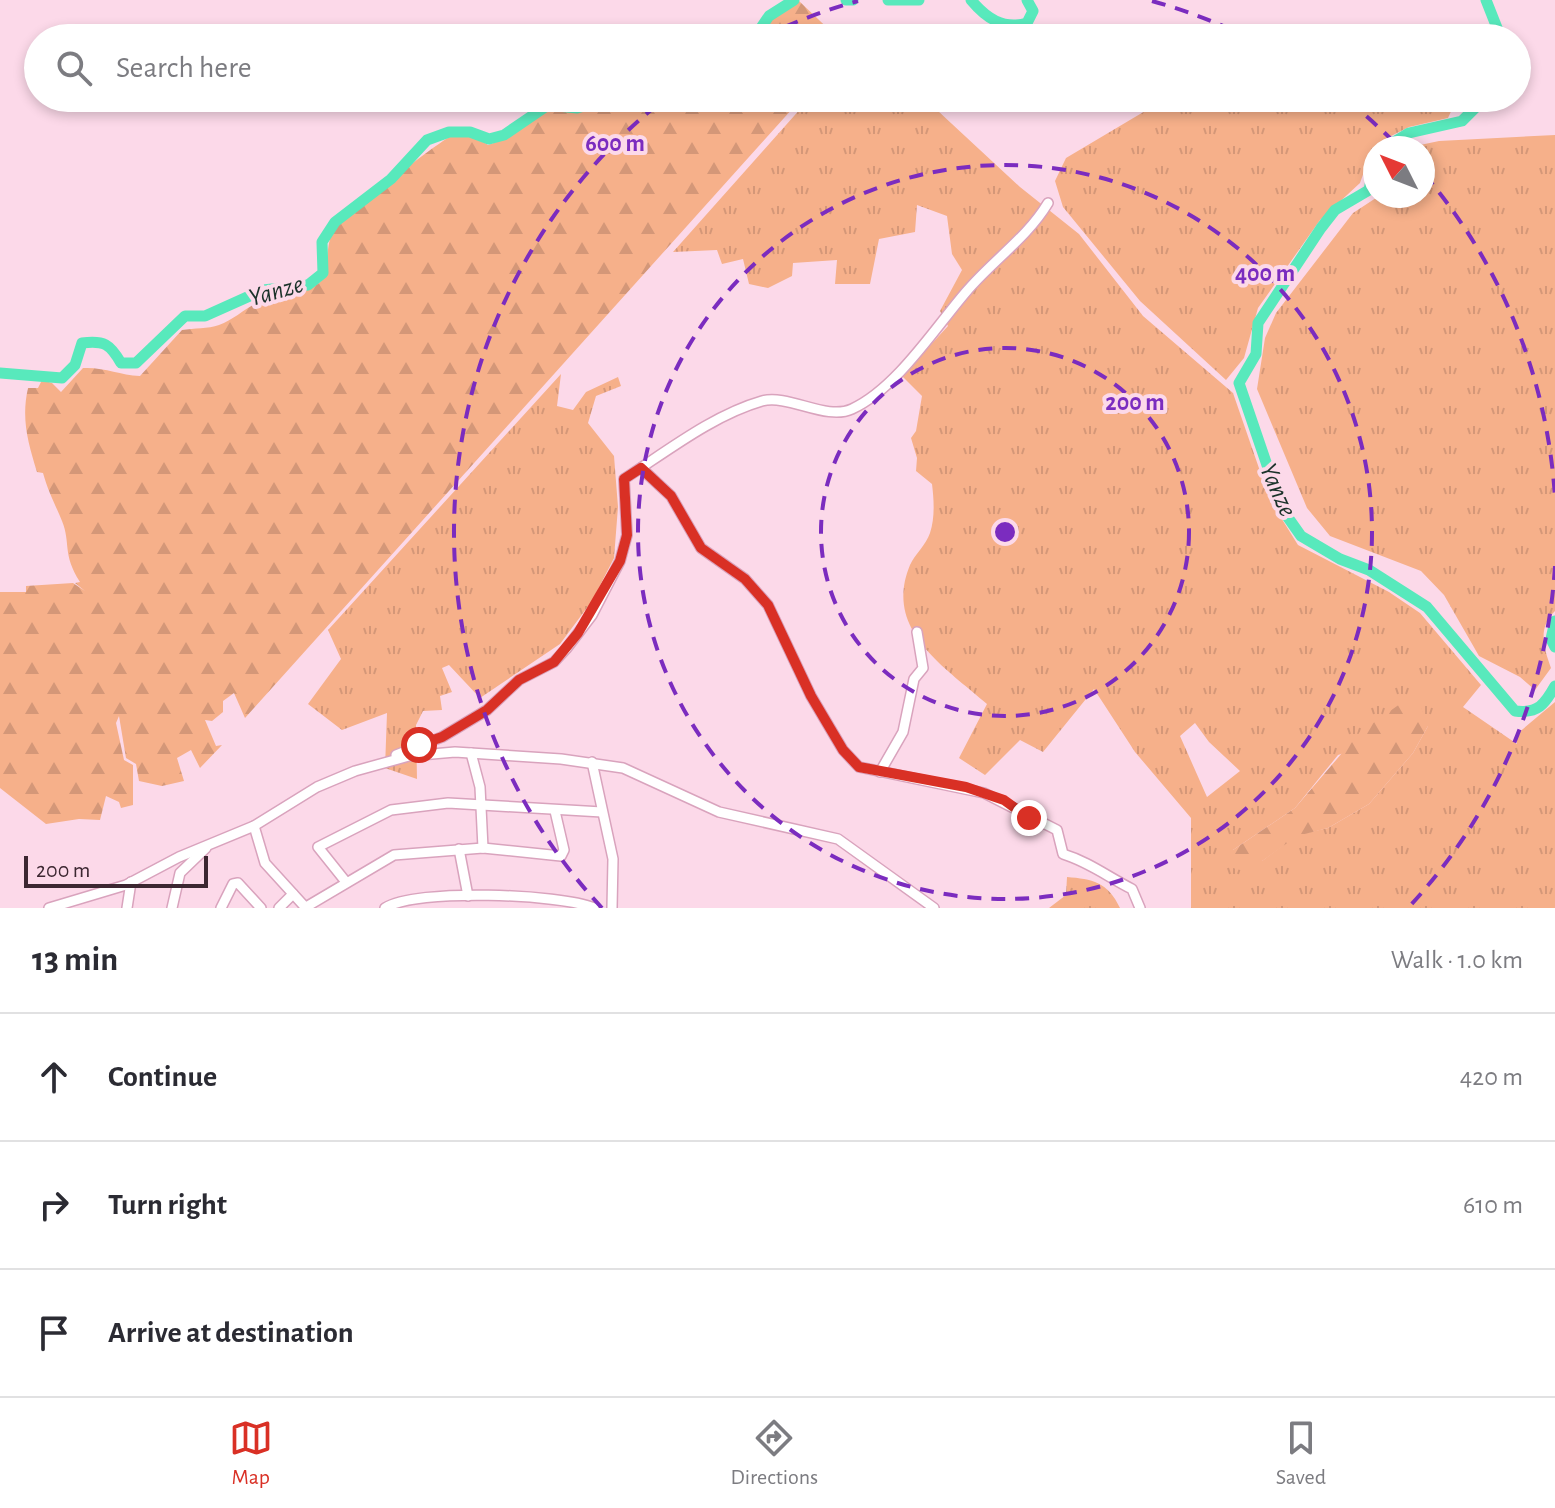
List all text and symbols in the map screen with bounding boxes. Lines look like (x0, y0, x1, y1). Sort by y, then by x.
search box (24, 24, 1531, 112)
icon: search (52, 46, 96, 90)
text: Search here (116, 53, 252, 83)
text: 600 m (585, 132, 645, 156)
north arrow (1363, 136, 1435, 208)
text: 400 m (1235, 262, 1295, 286)
water label: Yanze (246, 271, 306, 311)
text: 200 m (1105, 391, 1165, 415)
water label: Yanze (1255, 459, 1301, 521)
centre of rings (991, 518, 1019, 546)
route start (401, 727, 437, 763)
route end (1011, 800, 1047, 836)
scale bar (24, 852, 208, 888)
text: 200 m (36, 859, 90, 881)
text: 13 min (32, 943, 118, 977)
text: Walk · 1.0 km (1391, 947, 1523, 973)
icon: ahead (32, 1055, 76, 1099)
text: Continue (108, 1062, 217, 1092)
text: 420 m (1460, 1064, 1523, 1090)
icon: right (32, 1183, 76, 1227)
text: Turn right (108, 1190, 227, 1220)
text: 610 m (1463, 1192, 1523, 1218)
icon: arrive (32, 1311, 76, 1355)
text: Arrive at destination (108, 1318, 354, 1348)
tab: Map (229, 1416, 273, 1490)
tab: Directions (730, 1416, 818, 1490)
tab: Saved (1276, 1416, 1326, 1490)

